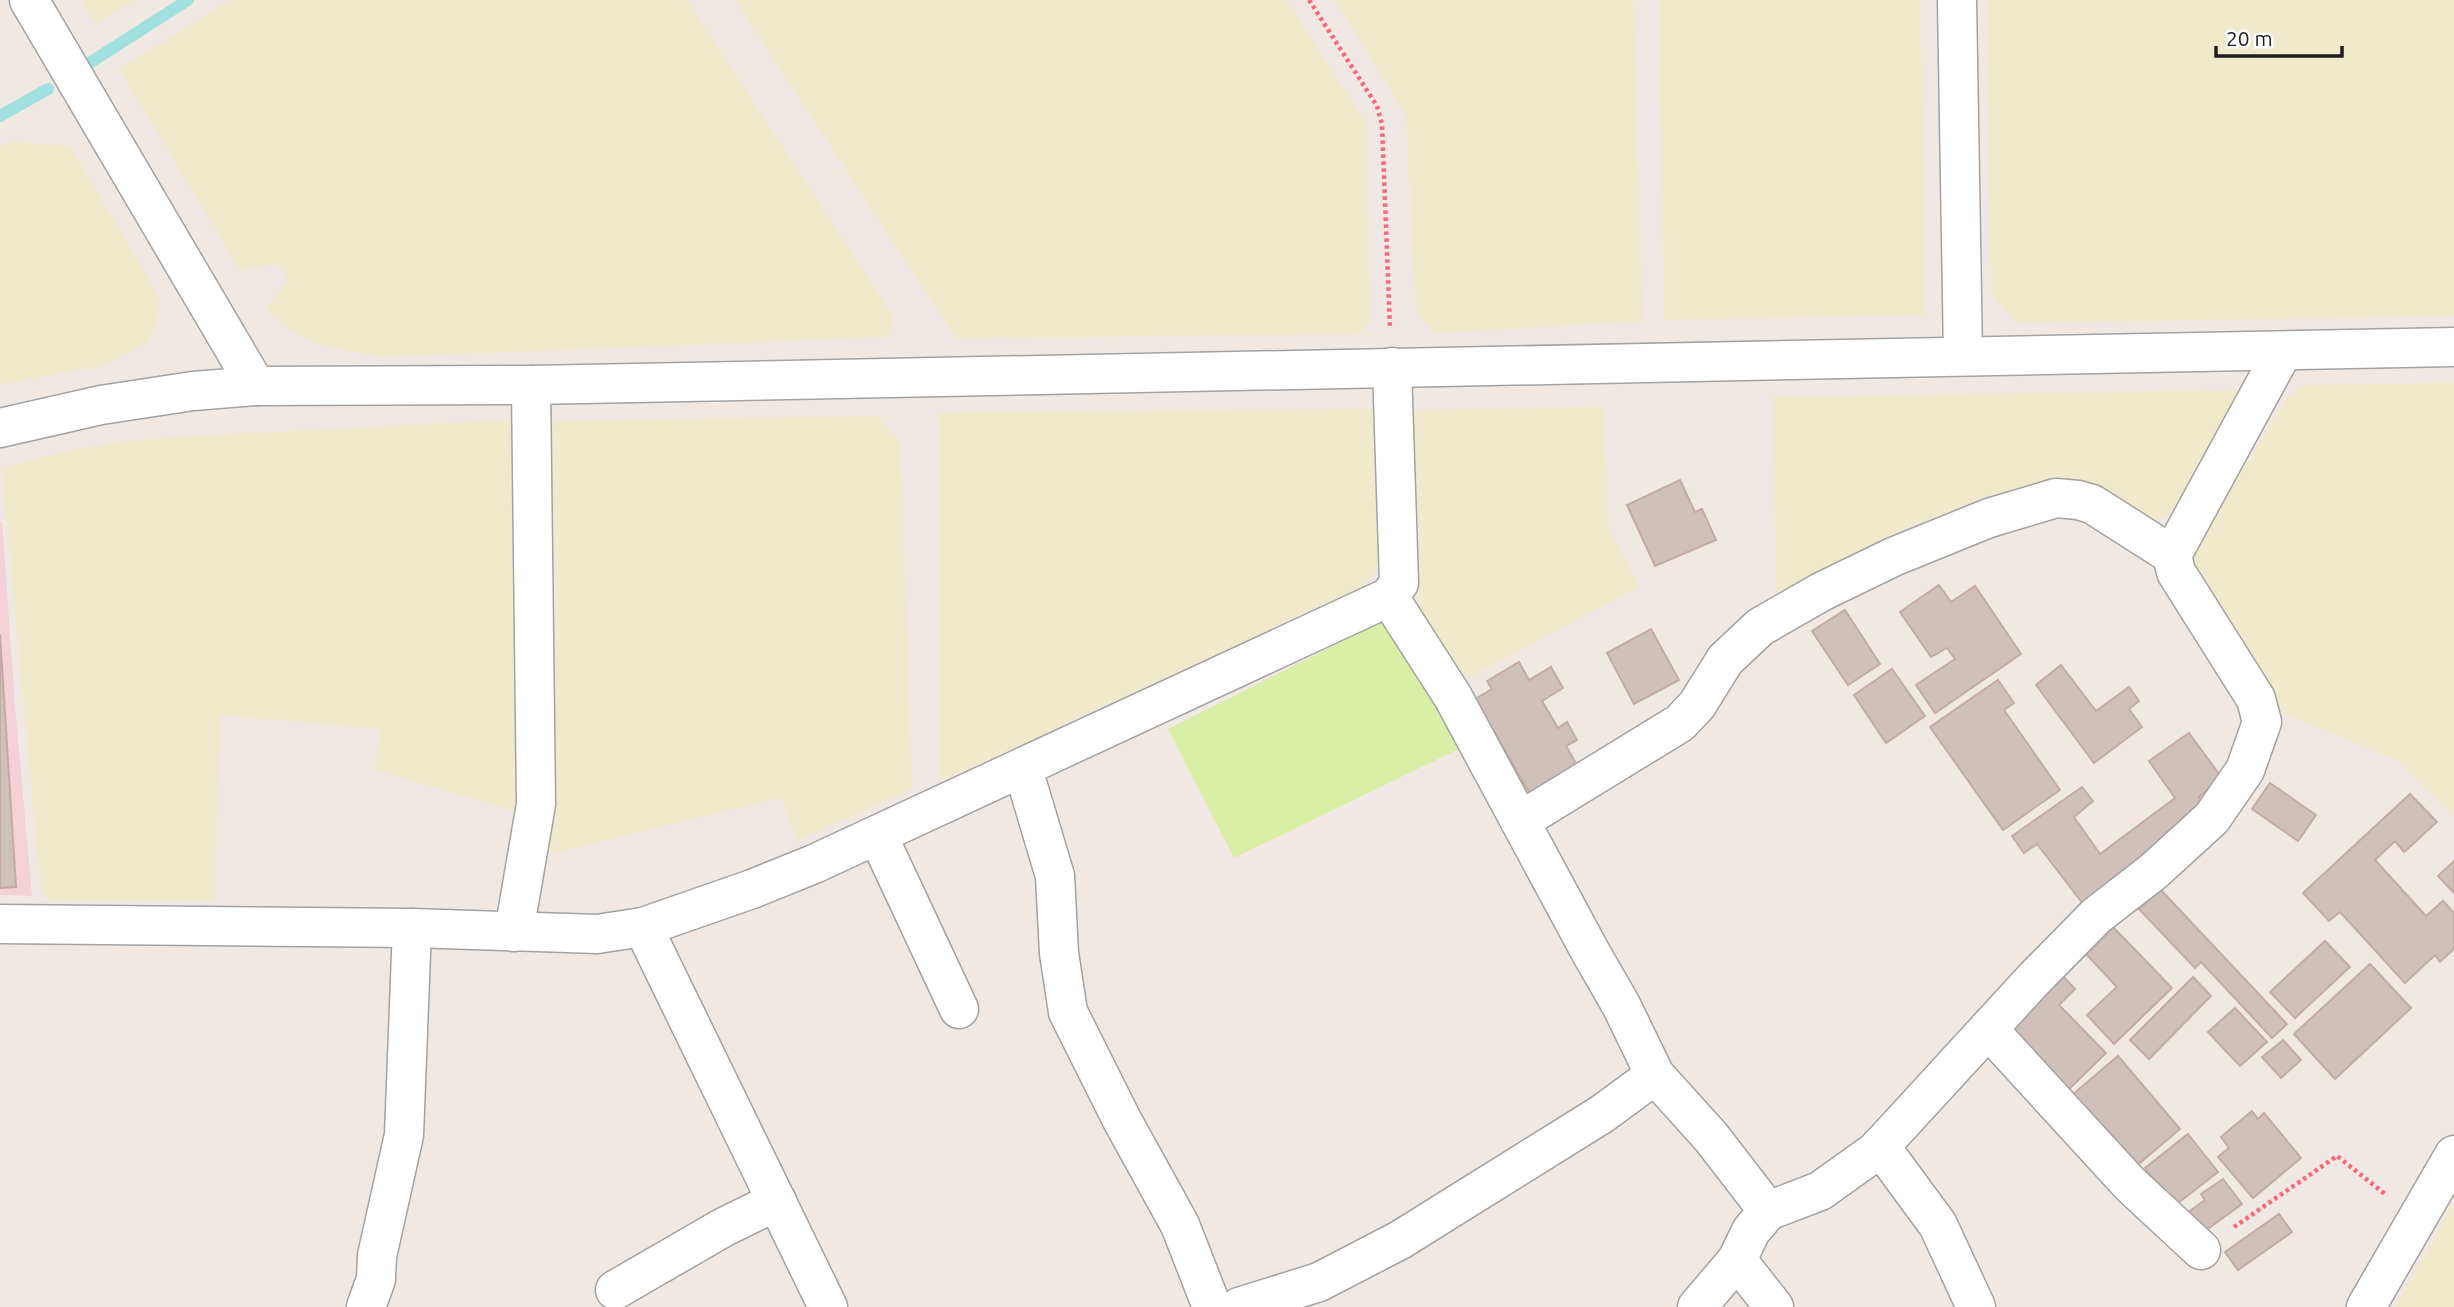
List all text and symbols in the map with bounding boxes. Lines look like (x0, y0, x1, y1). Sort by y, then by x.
scale bar (2216, 14, 2342, 58)
text: 20 m (2226, 26, 2273, 50)

